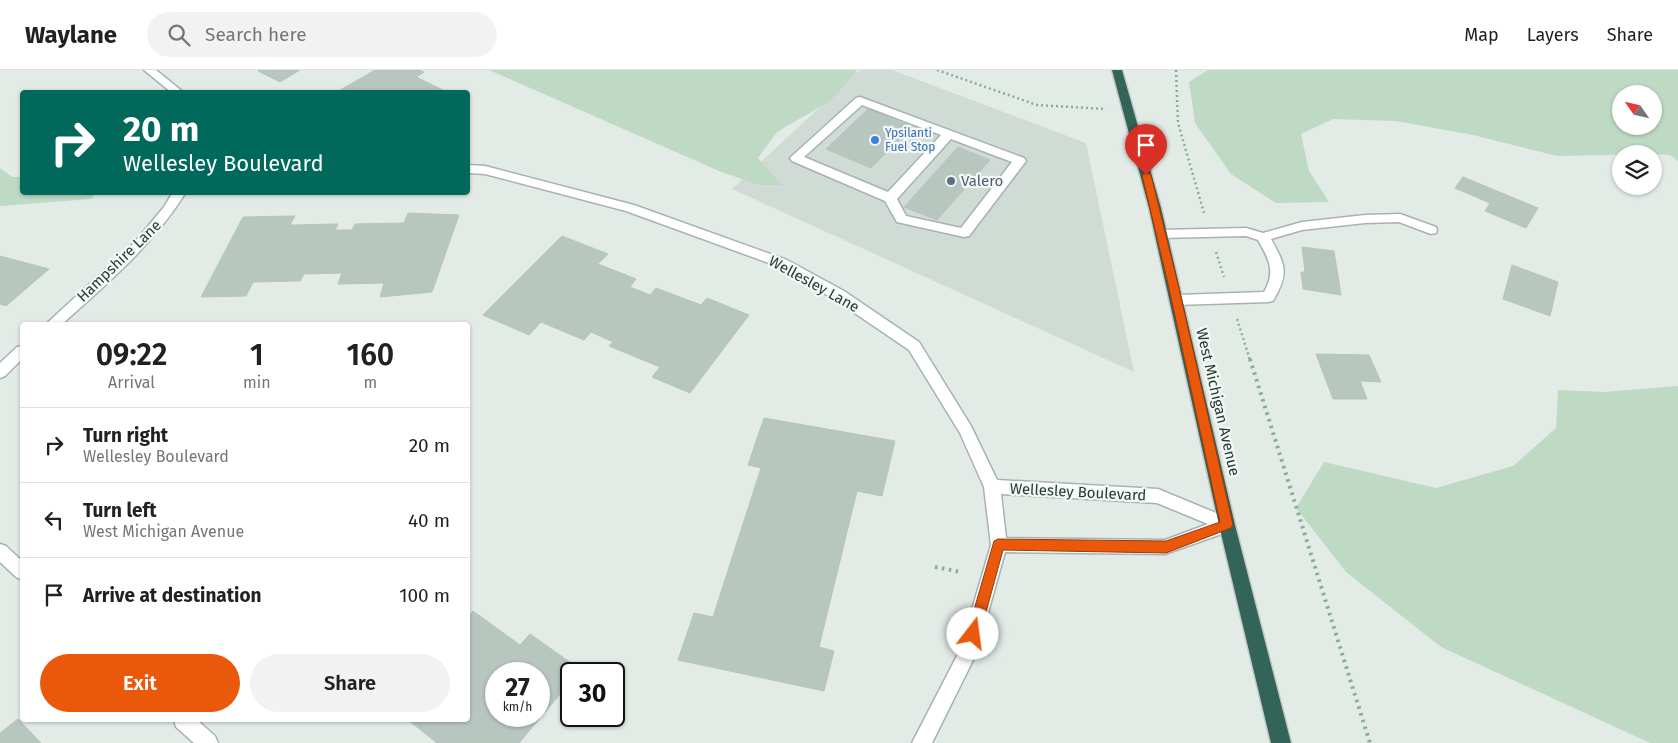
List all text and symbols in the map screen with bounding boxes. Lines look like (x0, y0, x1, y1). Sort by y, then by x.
search box (147, 12, 497, 57)
text: Waylane (25, 21, 117, 49)
icon: search (165, 21, 193, 49)
text: Search here (205, 23, 307, 46)
text: Map (1464, 24, 1499, 46)
text: Layers (1527, 24, 1579, 46)
text: Share (1607, 24, 1653, 46)
north arrow (1612, 85, 1662, 135)
map controls (1612, 85, 1662, 195)
text: 20 m (123, 108, 199, 150)
icon: right (40, 110, 105, 175)
pin (1125, 124, 1167, 175)
place label: Ypsilanti Fuel Stop (885, 126, 936, 154)
icon: arrive (1132, 131, 1160, 159)
marker: Ypsilanti Fuel Stop (869, 134, 881, 146)
button: layers (1612, 145, 1662, 195)
text: Wellesley Boulevard (123, 150, 324, 177)
place label: Valero (961, 172, 1003, 190)
marker: Valero (945, 175, 957, 187)
street label: Hampshire Lane (73, 216, 165, 306)
street label: Wellesley Lane (766, 252, 862, 316)
street label: West Michigan Avenue (1192, 326, 1244, 478)
text: 09:22 (96, 337, 167, 373)
text: 1 (250, 337, 264, 373)
text: 160 (346, 337, 394, 373)
text: Arrival (108, 373, 155, 392)
text: min (243, 373, 271, 392)
text: m (363, 373, 377, 392)
text: Turn right (83, 424, 168, 447)
icon: right (40, 431, 68, 459)
text: 20 m (409, 434, 450, 457)
text: Wellesley Boulevard (83, 447, 229, 466)
street label: Wellesley Boulevard (1009, 479, 1147, 505)
text: Turn left (83, 499, 157, 522)
icon: left (40, 506, 68, 534)
text: 40 m (408, 509, 450, 532)
text: West Michigan Avenue (83, 522, 244, 541)
icon: arrive (40, 581, 68, 609)
text: Arrive at destination (83, 584, 262, 607)
text: 100 m (399, 584, 450, 607)
position arrow (946, 607, 998, 659)
button: Exit (40, 654, 240, 712)
button: Share (250, 654, 450, 712)
speed limit sign: 30 (560, 662, 625, 727)
text: 27 (505, 673, 530, 703)
text: km/h (503, 700, 532, 714)

